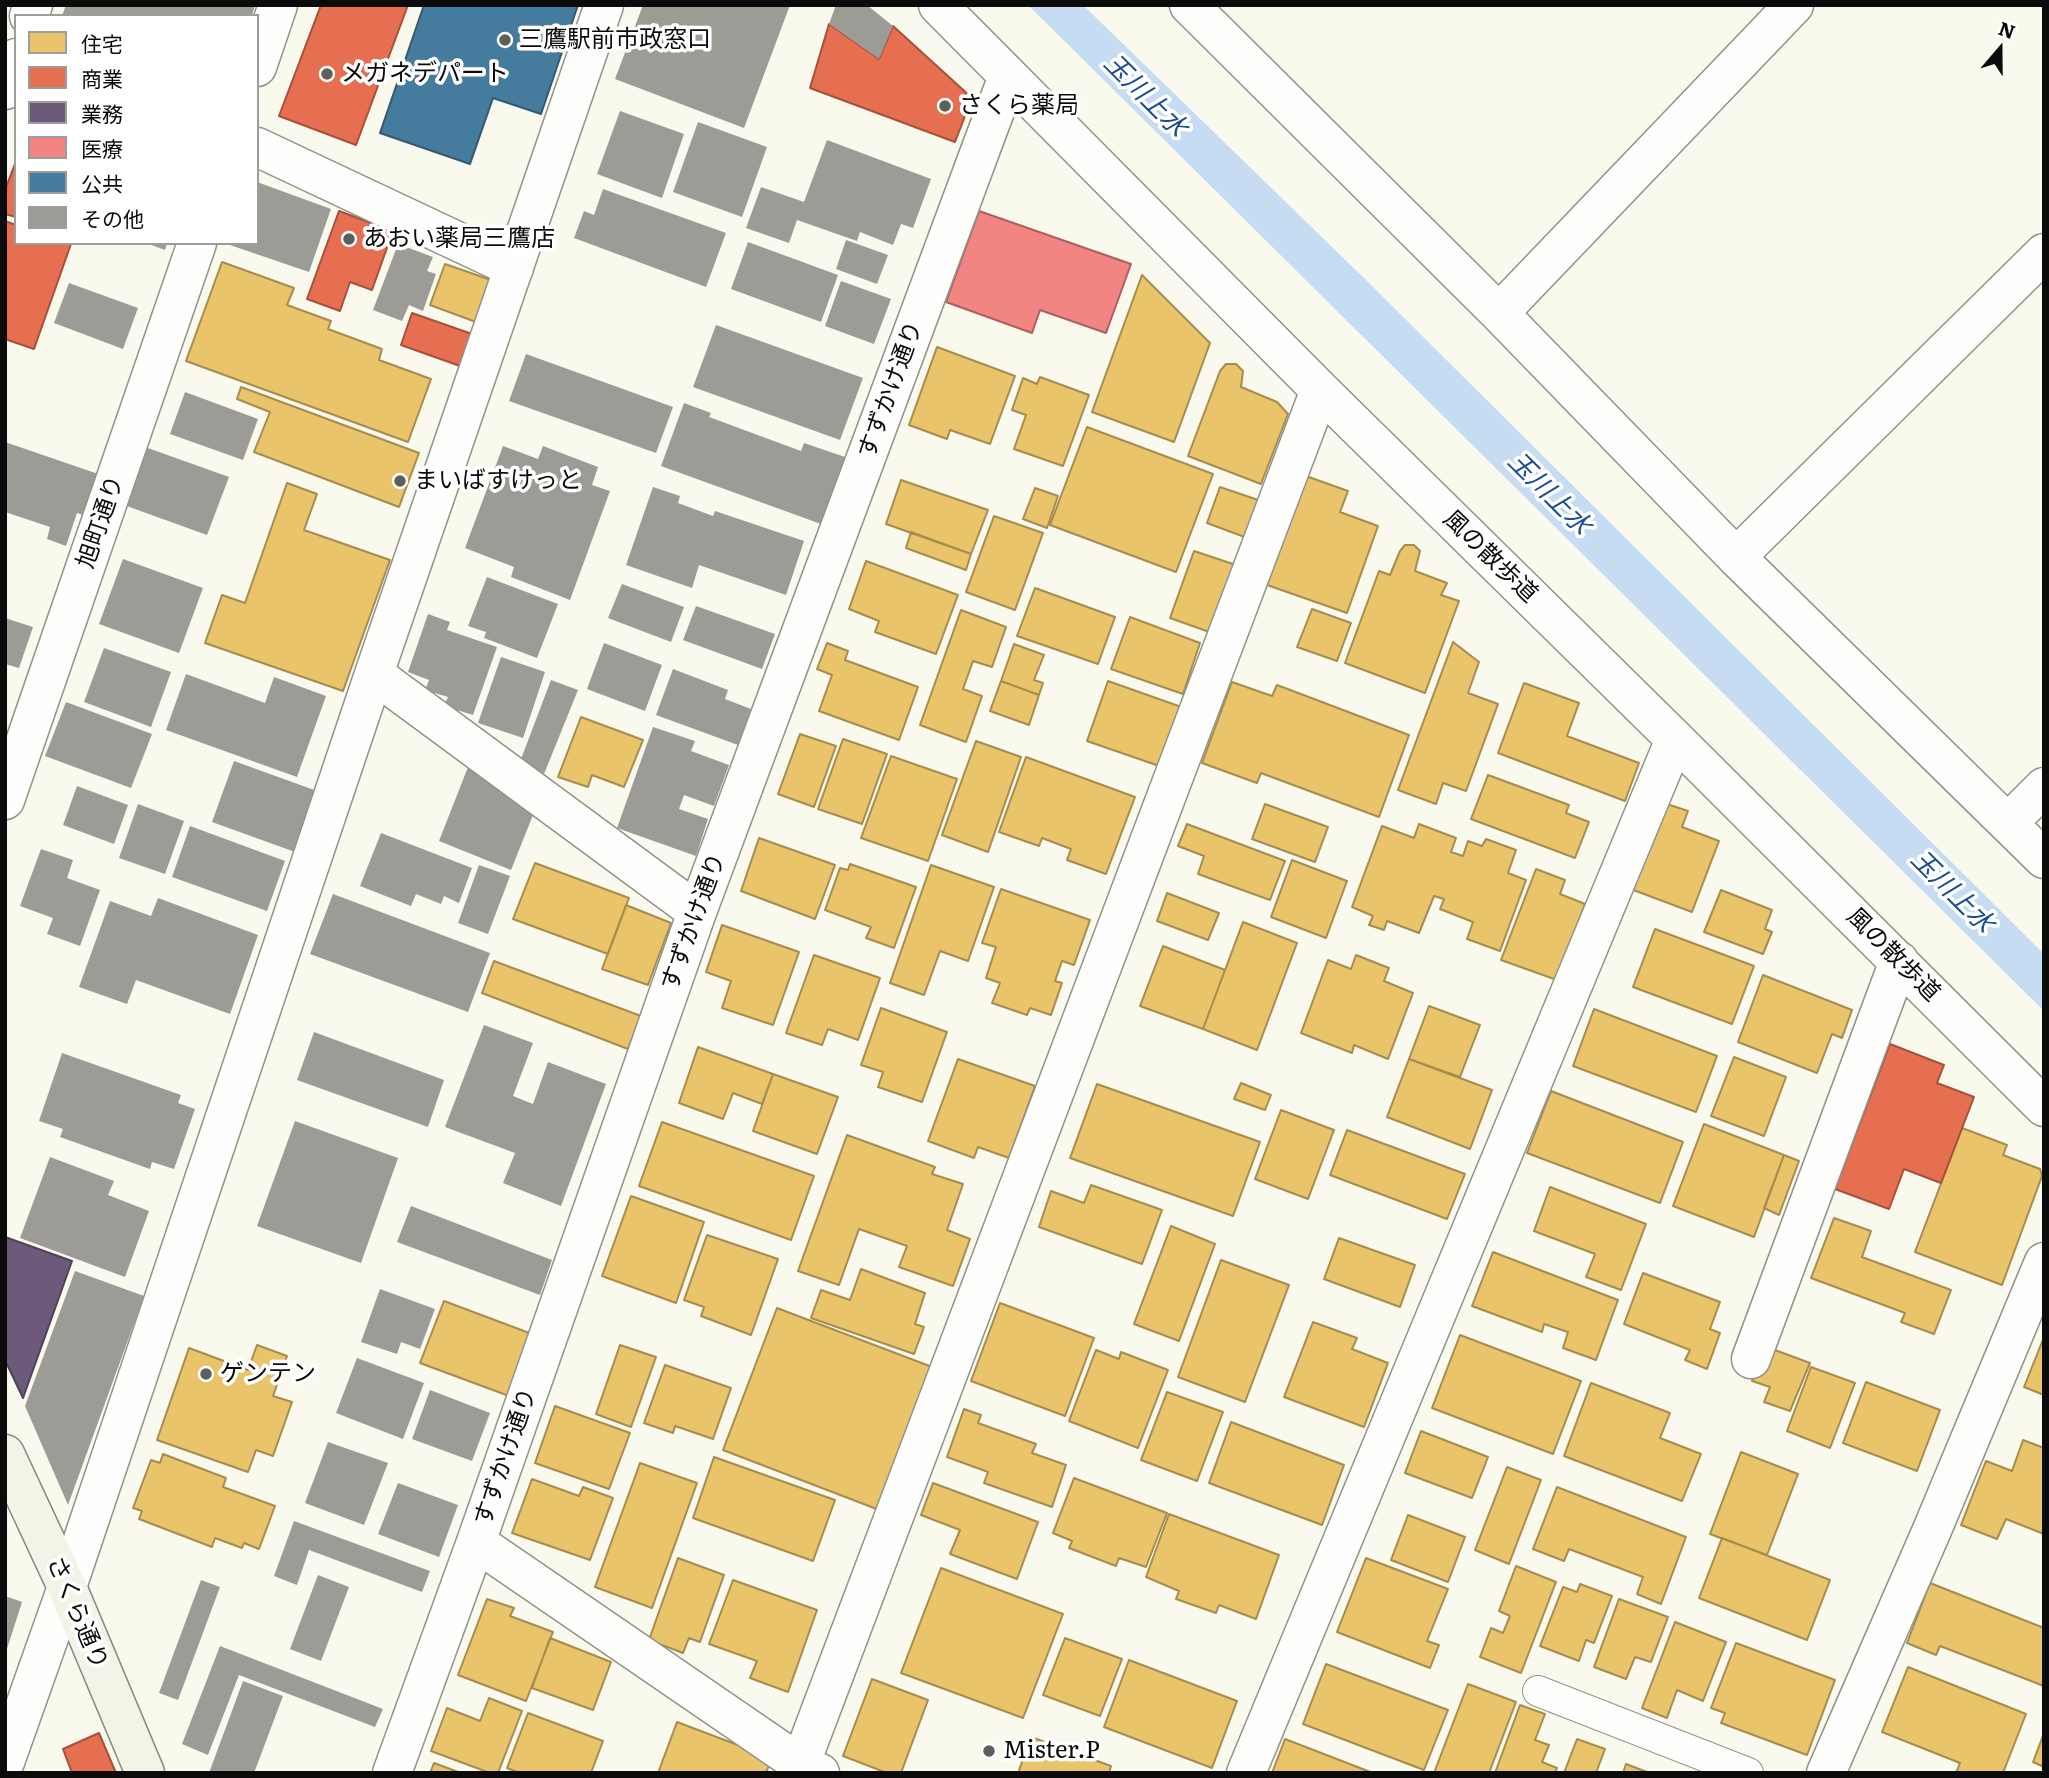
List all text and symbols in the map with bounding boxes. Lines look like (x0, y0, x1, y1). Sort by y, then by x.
text: N (1995, 13, 2019, 45)
legend (14, 14, 259, 245)
north arrow (1965, 14, 2035, 84)
place label: 三鷹駅前市政窓口 (519, 26, 711, 54)
text: 住宅 (81, 27, 123, 58)
marker: 三鷹駅前市政窓口 (497, 32, 513, 48)
water label: 玉川上水 (1097, 48, 1193, 144)
place label: メガネデパート (341, 60, 509, 88)
text: 商業 (81, 62, 123, 93)
marker: メガネデパート (319, 66, 335, 82)
place label: さくら薬局 (959, 92, 1079, 120)
text: 業務 (81, 97, 123, 128)
marker: さくら薬局 (937, 98, 953, 114)
text: 医療 (81, 132, 123, 163)
text: 公共 (81, 167, 123, 198)
text: その他 (81, 202, 144, 233)
place label: あおい薬局三鷹店 (363, 225, 555, 253)
marker: あおい薬局三鷹店 (341, 231, 357, 247)
street label: すずかけ通り (853, 317, 929, 463)
water label: 玉川上水 (1501, 446, 1597, 542)
place label: まいばすけっと (414, 467, 582, 495)
street label: 旭町通り (72, 472, 130, 572)
marker: まいばすけっと (392, 473, 408, 489)
street label: 風の散歩道 (1437, 505, 1543, 609)
water label: 玉川上水 (1904, 844, 2000, 940)
street label: すずかけ通り (656, 849, 732, 995)
street label: 風の散歩道 (1840, 902, 1946, 1008)
place label: ゲンテン (220, 1360, 316, 1388)
marker: ゲンテン (198, 1366, 214, 1382)
street label: すずかけ通り (469, 1384, 543, 1530)
street label: さくら通り (40, 1552, 114, 1674)
place label: Mister.P (1003, 1737, 1100, 1765)
marker: Mister.P (981, 1743, 997, 1759)

